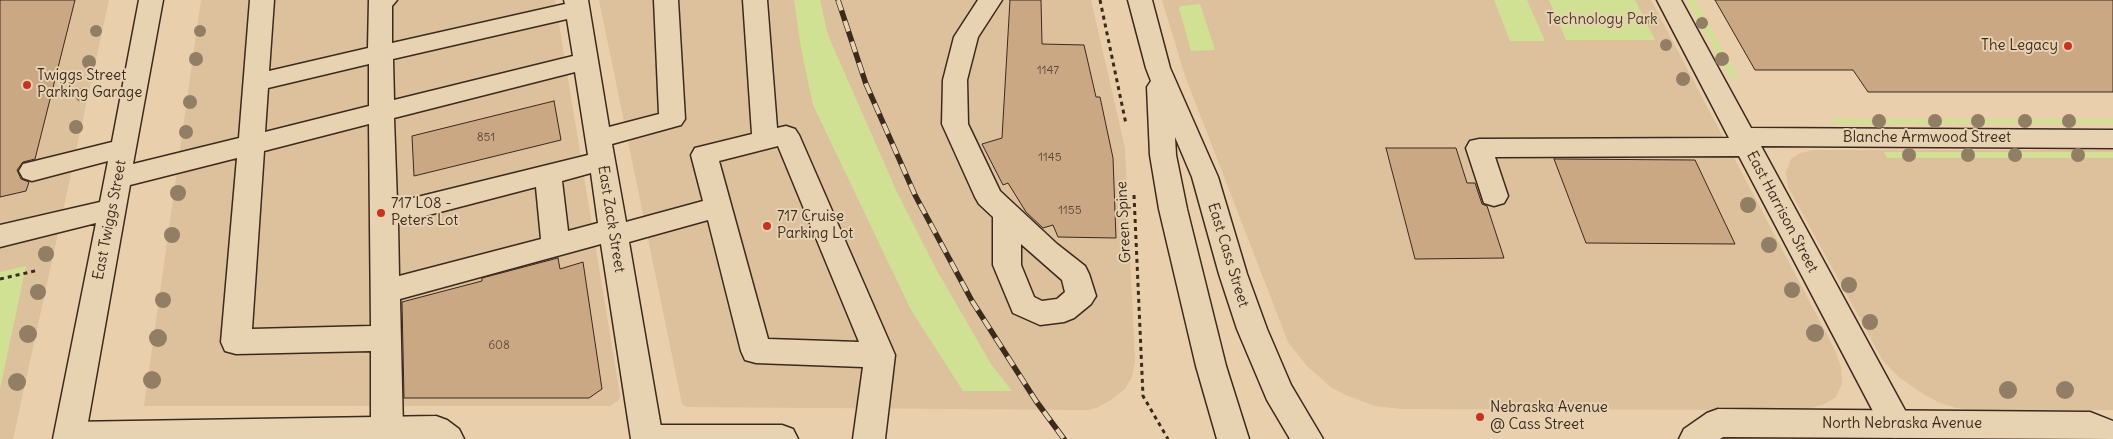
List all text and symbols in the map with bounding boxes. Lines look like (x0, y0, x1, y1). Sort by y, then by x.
park label: Technology Park (1546, 11, 1658, 29)
place label: The Legacy (1981, 37, 2058, 55)
marker: The Legacy (2062, 40, 2074, 52)
house number: 1147 (1037, 64, 1059, 78)
place label: Twiggs Street Parking Garage (37, 67, 142, 102)
marker: Twiggs Street Parking Garage (21, 79, 33, 91)
street label: Blanche Armwood Street (1843, 129, 2011, 147)
house number: 851 (477, 131, 495, 145)
street label: East Harrison Street (1742, 148, 1822, 276)
house number: 1145 (1038, 151, 1062, 165)
street label: East Twiggs Street (90, 158, 130, 282)
street label: East Zack Street (594, 164, 628, 274)
street label: Green Spine (1113, 181, 1135, 263)
place label: 717 L08 - Peters Lot (391, 195, 458, 230)
street label: East Cass Street (1204, 201, 1252, 309)
house number: 1155 (1058, 204, 1082, 218)
marker: 717 L08 - Peters Lot (375, 207, 387, 219)
place label: 717 Cruise Parking Lot (777, 208, 853, 243)
marker: 717 Cruise Parking Lot (761, 220, 773, 232)
house number: 608 (488, 339, 510, 353)
place label: Nebraska Avenue @ Cass Street (1490, 399, 1608, 434)
marker: Nebraska Avenue @ Cass Street (1474, 411, 1486, 423)
street label: North Nebraska Avenue (1822, 415, 1982, 433)

